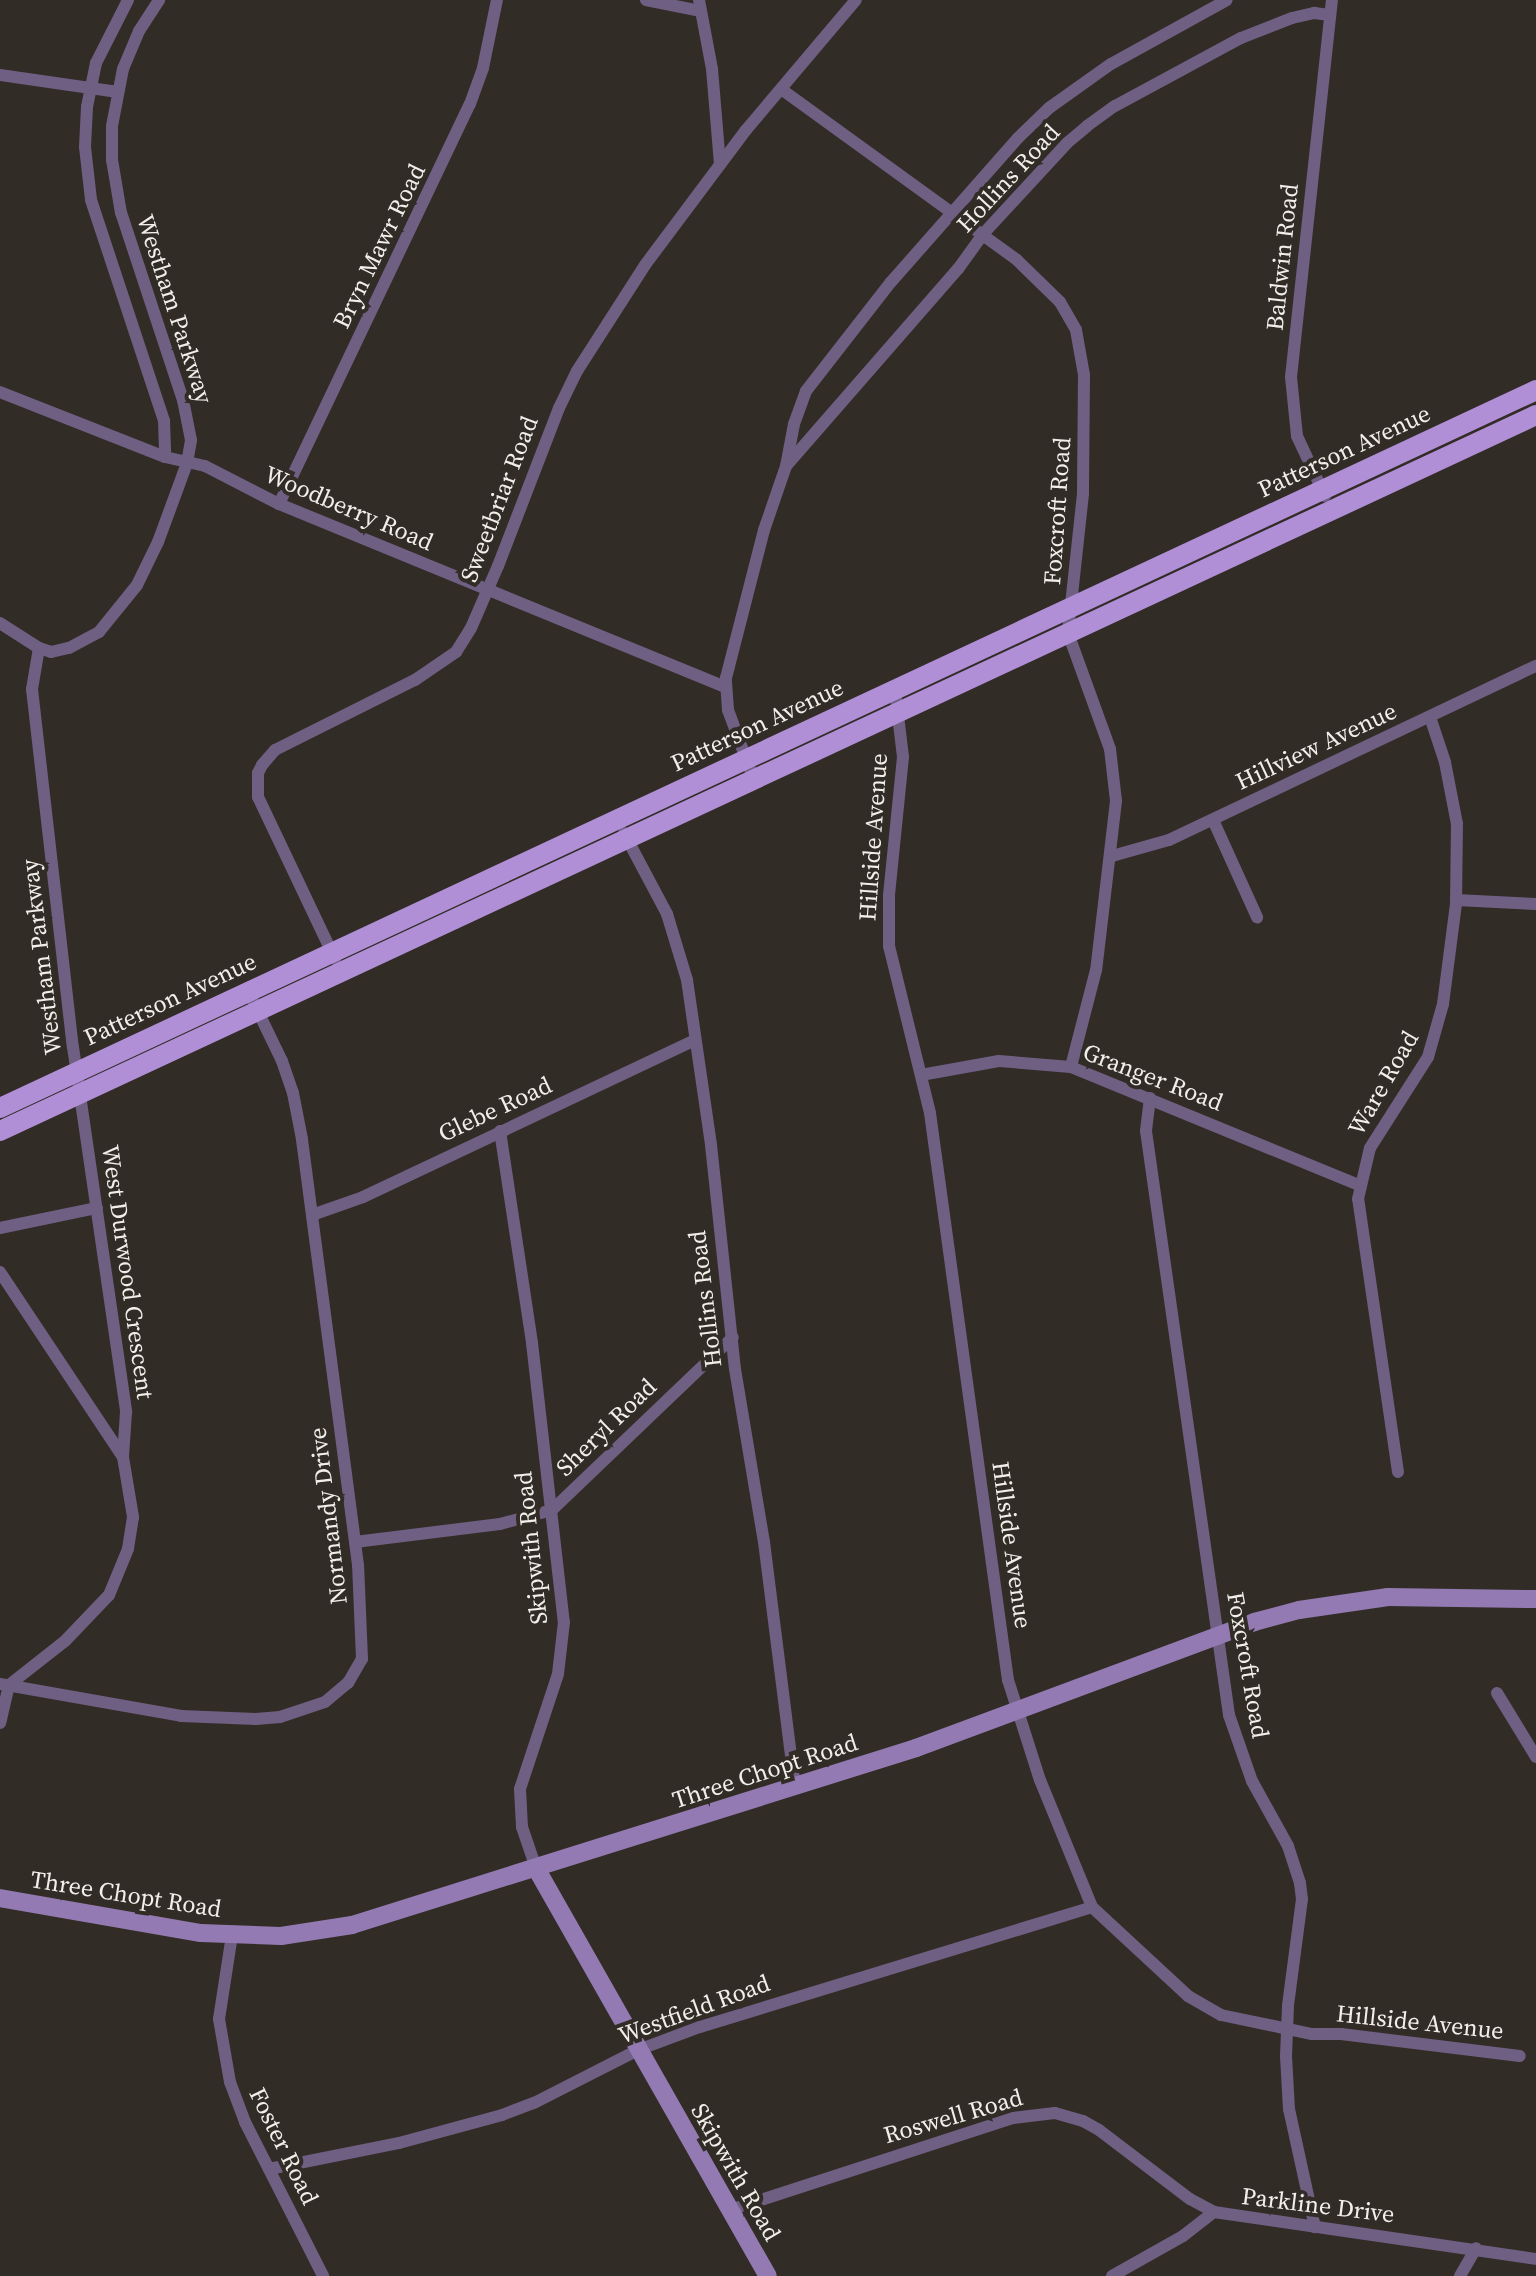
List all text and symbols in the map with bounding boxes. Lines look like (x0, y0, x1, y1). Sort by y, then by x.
street label: Hollins Road (950, 118, 1066, 238)
street label: Bryn Mawr Road (327, 159, 431, 333)
street label: Baldwin Road (1260, 182, 1304, 332)
street label: Westham Parkway (131, 211, 219, 407)
street label: Patterson Avenue (1253, 398, 1435, 504)
street label: Sweetbriar Road (454, 412, 544, 586)
street label: Foxcroft Road (1037, 436, 1077, 586)
street label: Woodberry Road (260, 460, 438, 556)
street label: Patterson Avenue (666, 672, 848, 778)
street label: Hillview Avenue (1231, 696, 1401, 796)
street label: Hillside Avenue (853, 752, 893, 922)
street label: Westham Parkway (15, 857, 67, 1057)
street label: Patterson Avenue (79, 946, 261, 1052)
street label: Ware Road (1342, 1026, 1424, 1140)
street label: Granger Road (1079, 1037, 1227, 1117)
street label: Glebe Road (434, 1070, 556, 1148)
street label: West Durwood Crescent (96, 1143, 160, 1401)
street label: Hollins Road (682, 1229, 728, 1369)
street label: Sheryl Road (550, 1372, 662, 1482)
street label: Normandy Drive (303, 1426, 353, 1606)
street label: Hillside Avenue (986, 1460, 1038, 1630)
street label: Skipwith Road (509, 1470, 553, 1626)
street label: Foxcroft Road (1221, 1590, 1275, 1740)
street label: Three Chopt Road (669, 1727, 861, 1815)
street label: Three Chopt Road (28, 1865, 224, 1923)
street label: Westfield Road (614, 1968, 774, 2050)
street label: Hillside Avenue (1335, 1999, 1505, 2045)
street label: Roswell Road (880, 2082, 1026, 2150)
street label: Foster Road (243, 2083, 325, 2209)
street label: Skipwith Road (685, 2098, 787, 2246)
street label: Parkline Drive (1240, 2181, 1396, 2229)

